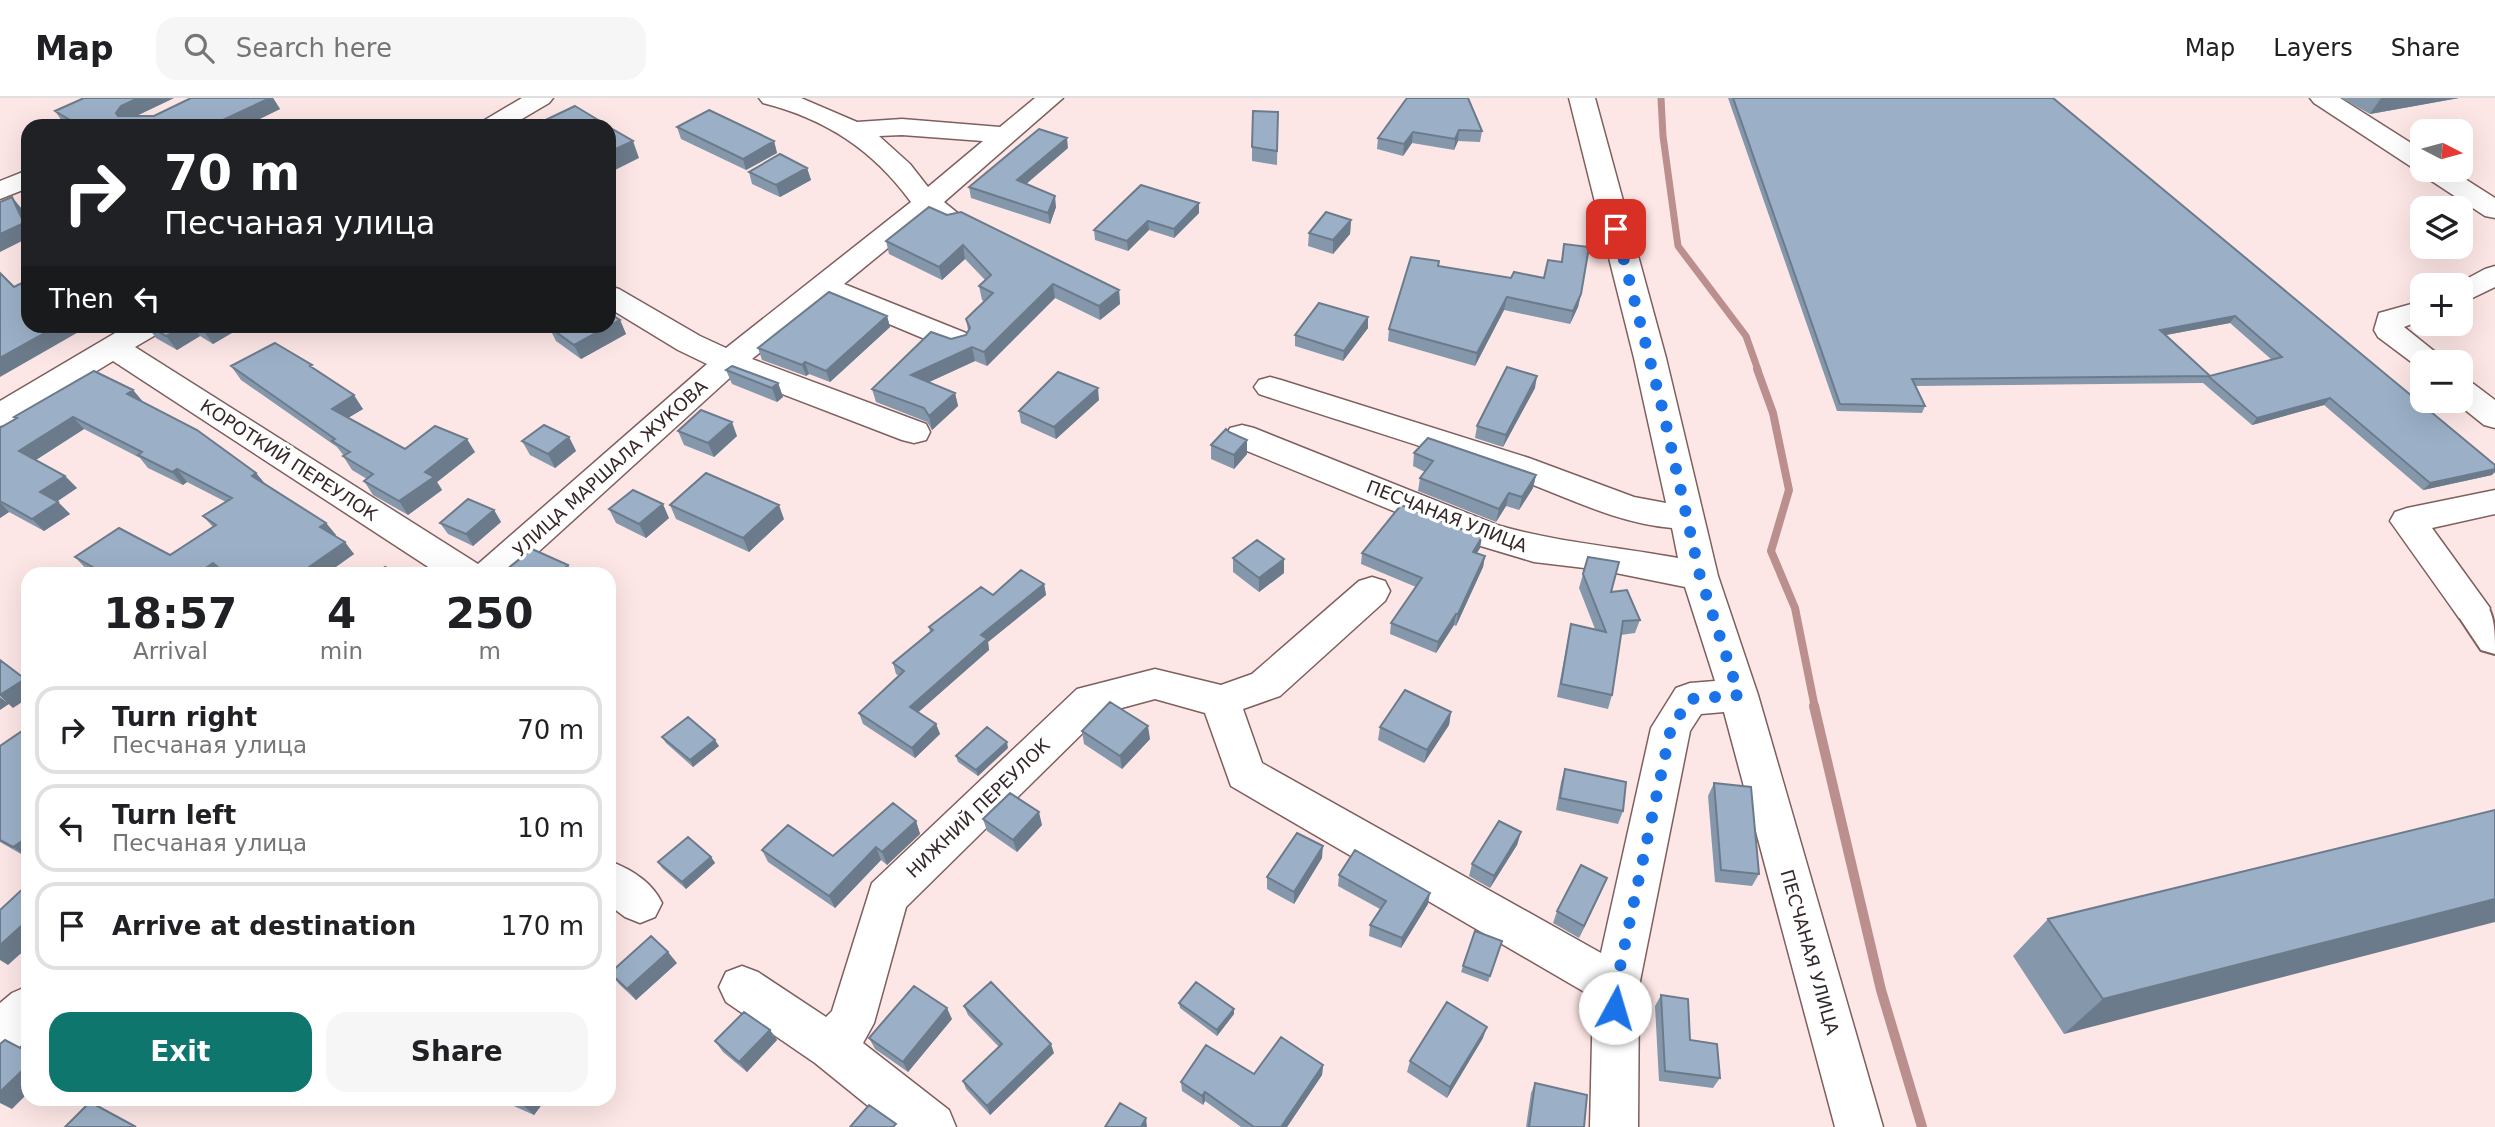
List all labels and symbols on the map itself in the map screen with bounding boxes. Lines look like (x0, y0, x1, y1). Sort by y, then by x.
north arrow (2410, 119, 2473, 182)
pin (1586, 199, 1646, 259)
street label: УЛИЦА МАРШАЛА ЖУКОВА (509, 375, 712, 561)
street label: КОРОТКИЙ ПЕРЕУЛОК (196, 395, 382, 525)
street label: ПЕСЧАНАЯ УЛИЦА (1364, 476, 1531, 557)
street label: НИЖНИЙ ПЕРЕУЛОК (902, 734, 1054, 882)
street label: ПЕСЧАНАЯ УЛИЦА (1776, 867, 1844, 1037)
position arrow (1578, 971, 1652, 1045)

